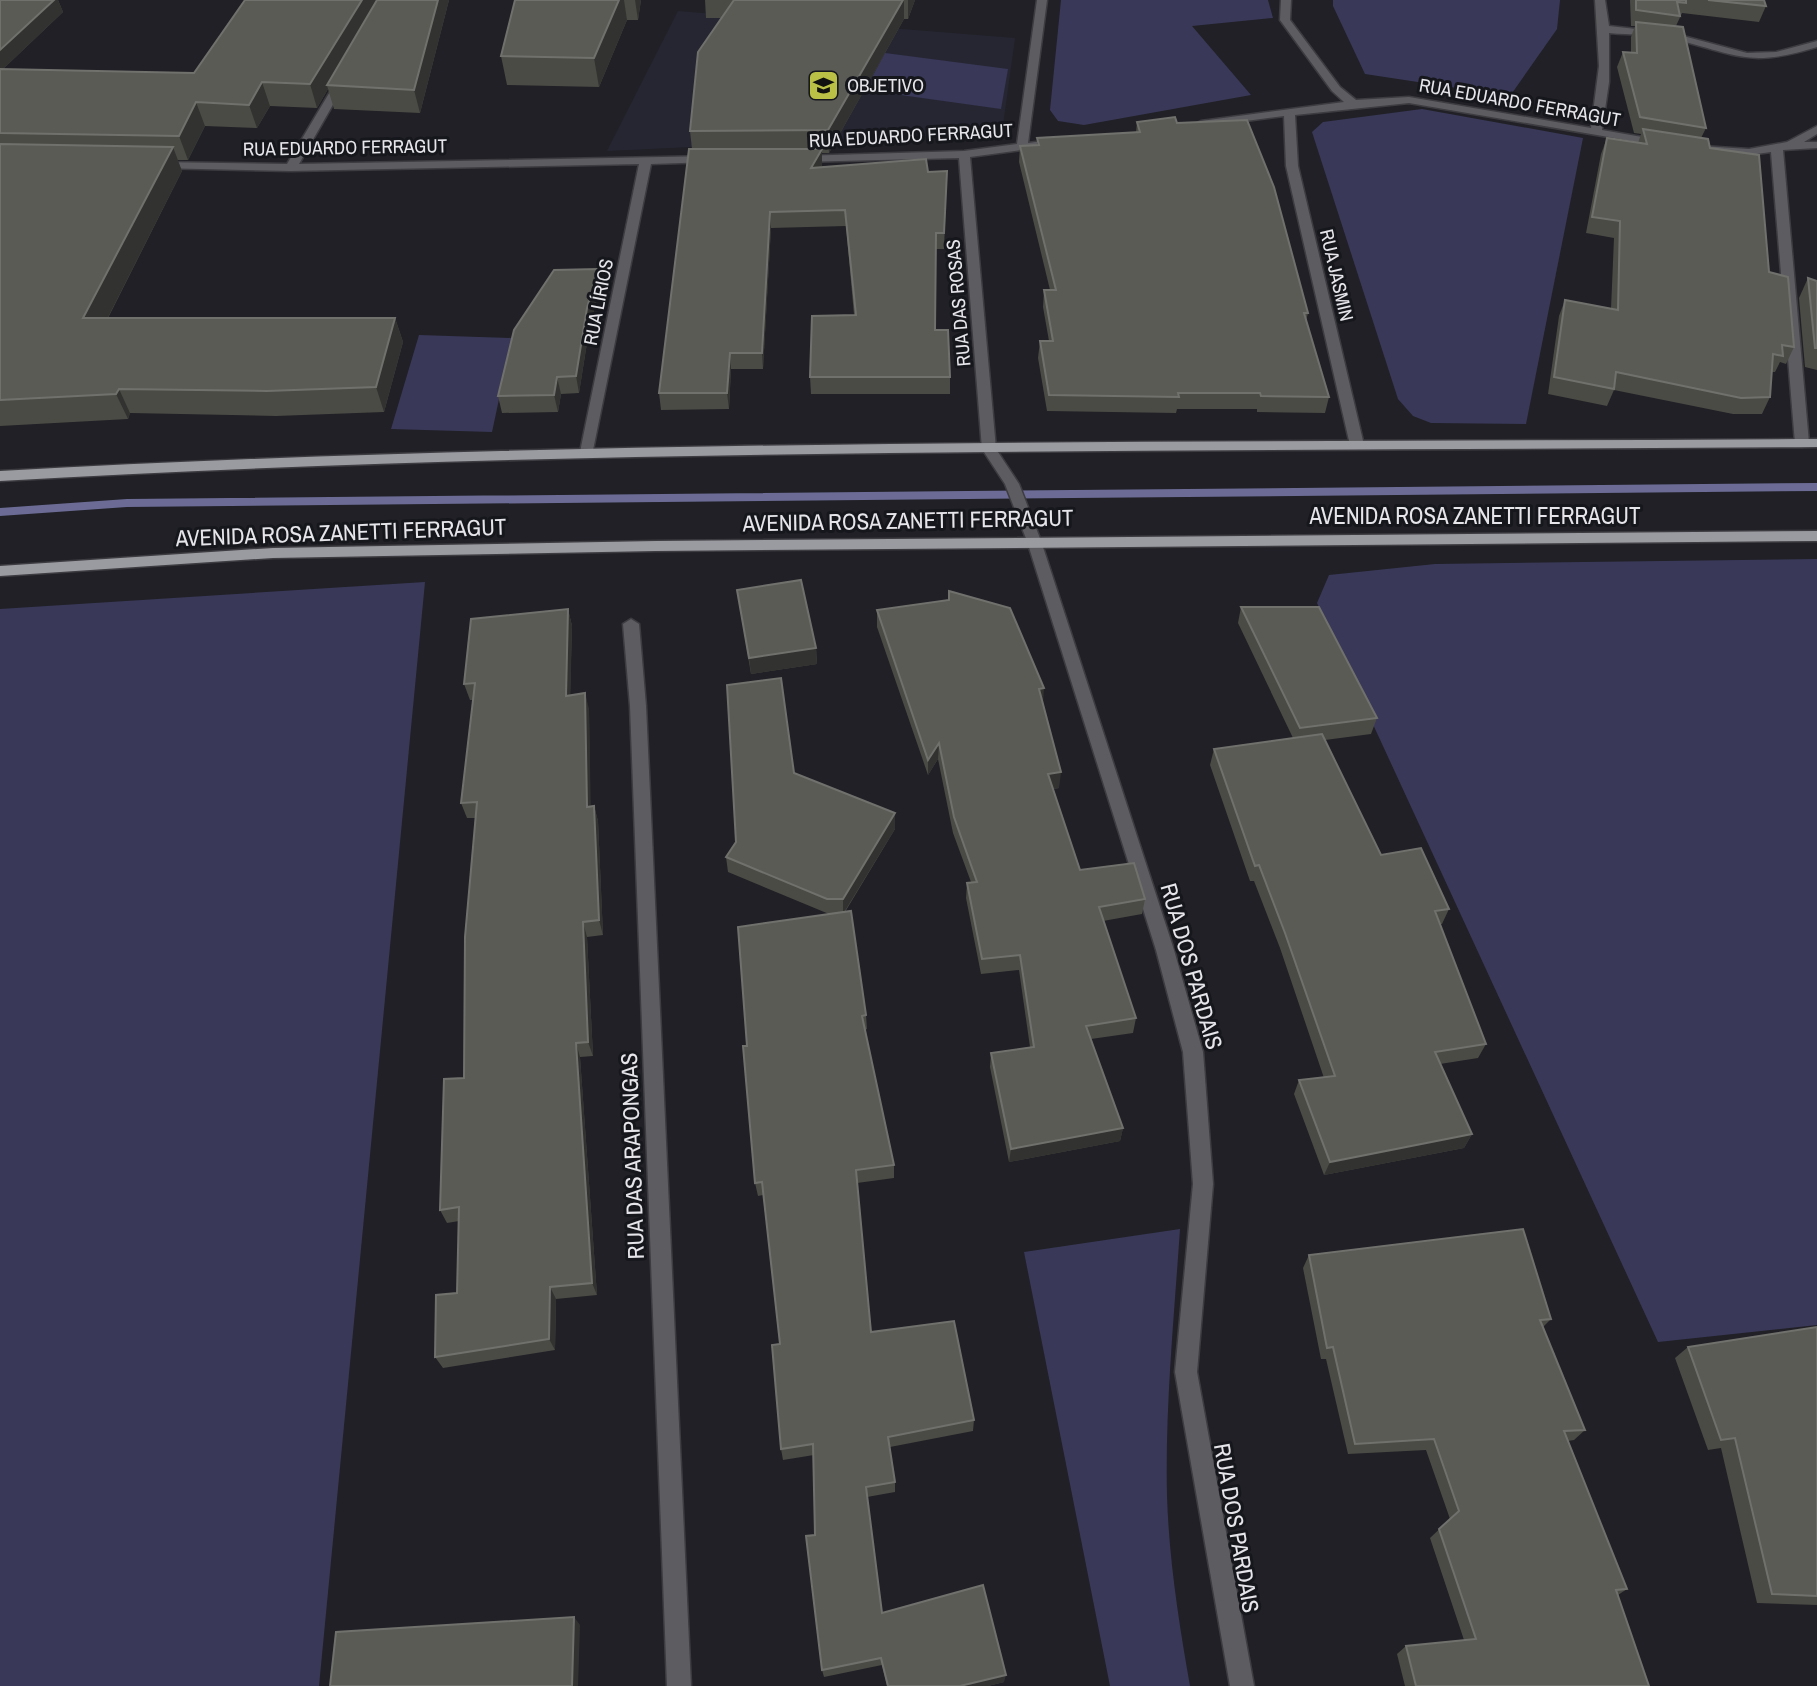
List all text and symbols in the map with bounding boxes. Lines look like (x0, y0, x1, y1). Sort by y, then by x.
school or university icon: OBJETIVO (807, 68, 841, 102)
street label: RUA EDUARDO FERRAGUT (1417, 71, 1623, 133)
place label: OBJETIVO (847, 72, 924, 98)
street label: RUA EDUARDO FERRAGUT (808, 117, 1014, 153)
street label: RUA EDUARDO FERRAGUT (243, 132, 448, 162)
street label: RUA JASMIN (1314, 227, 1360, 323)
street label: RUA DAS ROSAS (940, 238, 976, 368)
street label: RUA LÍRIOS (577, 257, 619, 347)
street label: AVENIDA ROSA ZANETTI FERRAGUT (1309, 500, 1641, 531)
street label: AVENIDA ROSA ZANETTI FERRAGUT (741, 502, 1074, 538)
street label: AVENIDA ROSA ZANETTI FERRAGUT (174, 511, 507, 553)
street label: RUA DOS PARDAIS (1153, 879, 1231, 1053)
street label: RUA DAS ARAPONGAS (613, 1052, 651, 1260)
street label: RUA DOS PARDAIS (1207, 1441, 1267, 1615)

